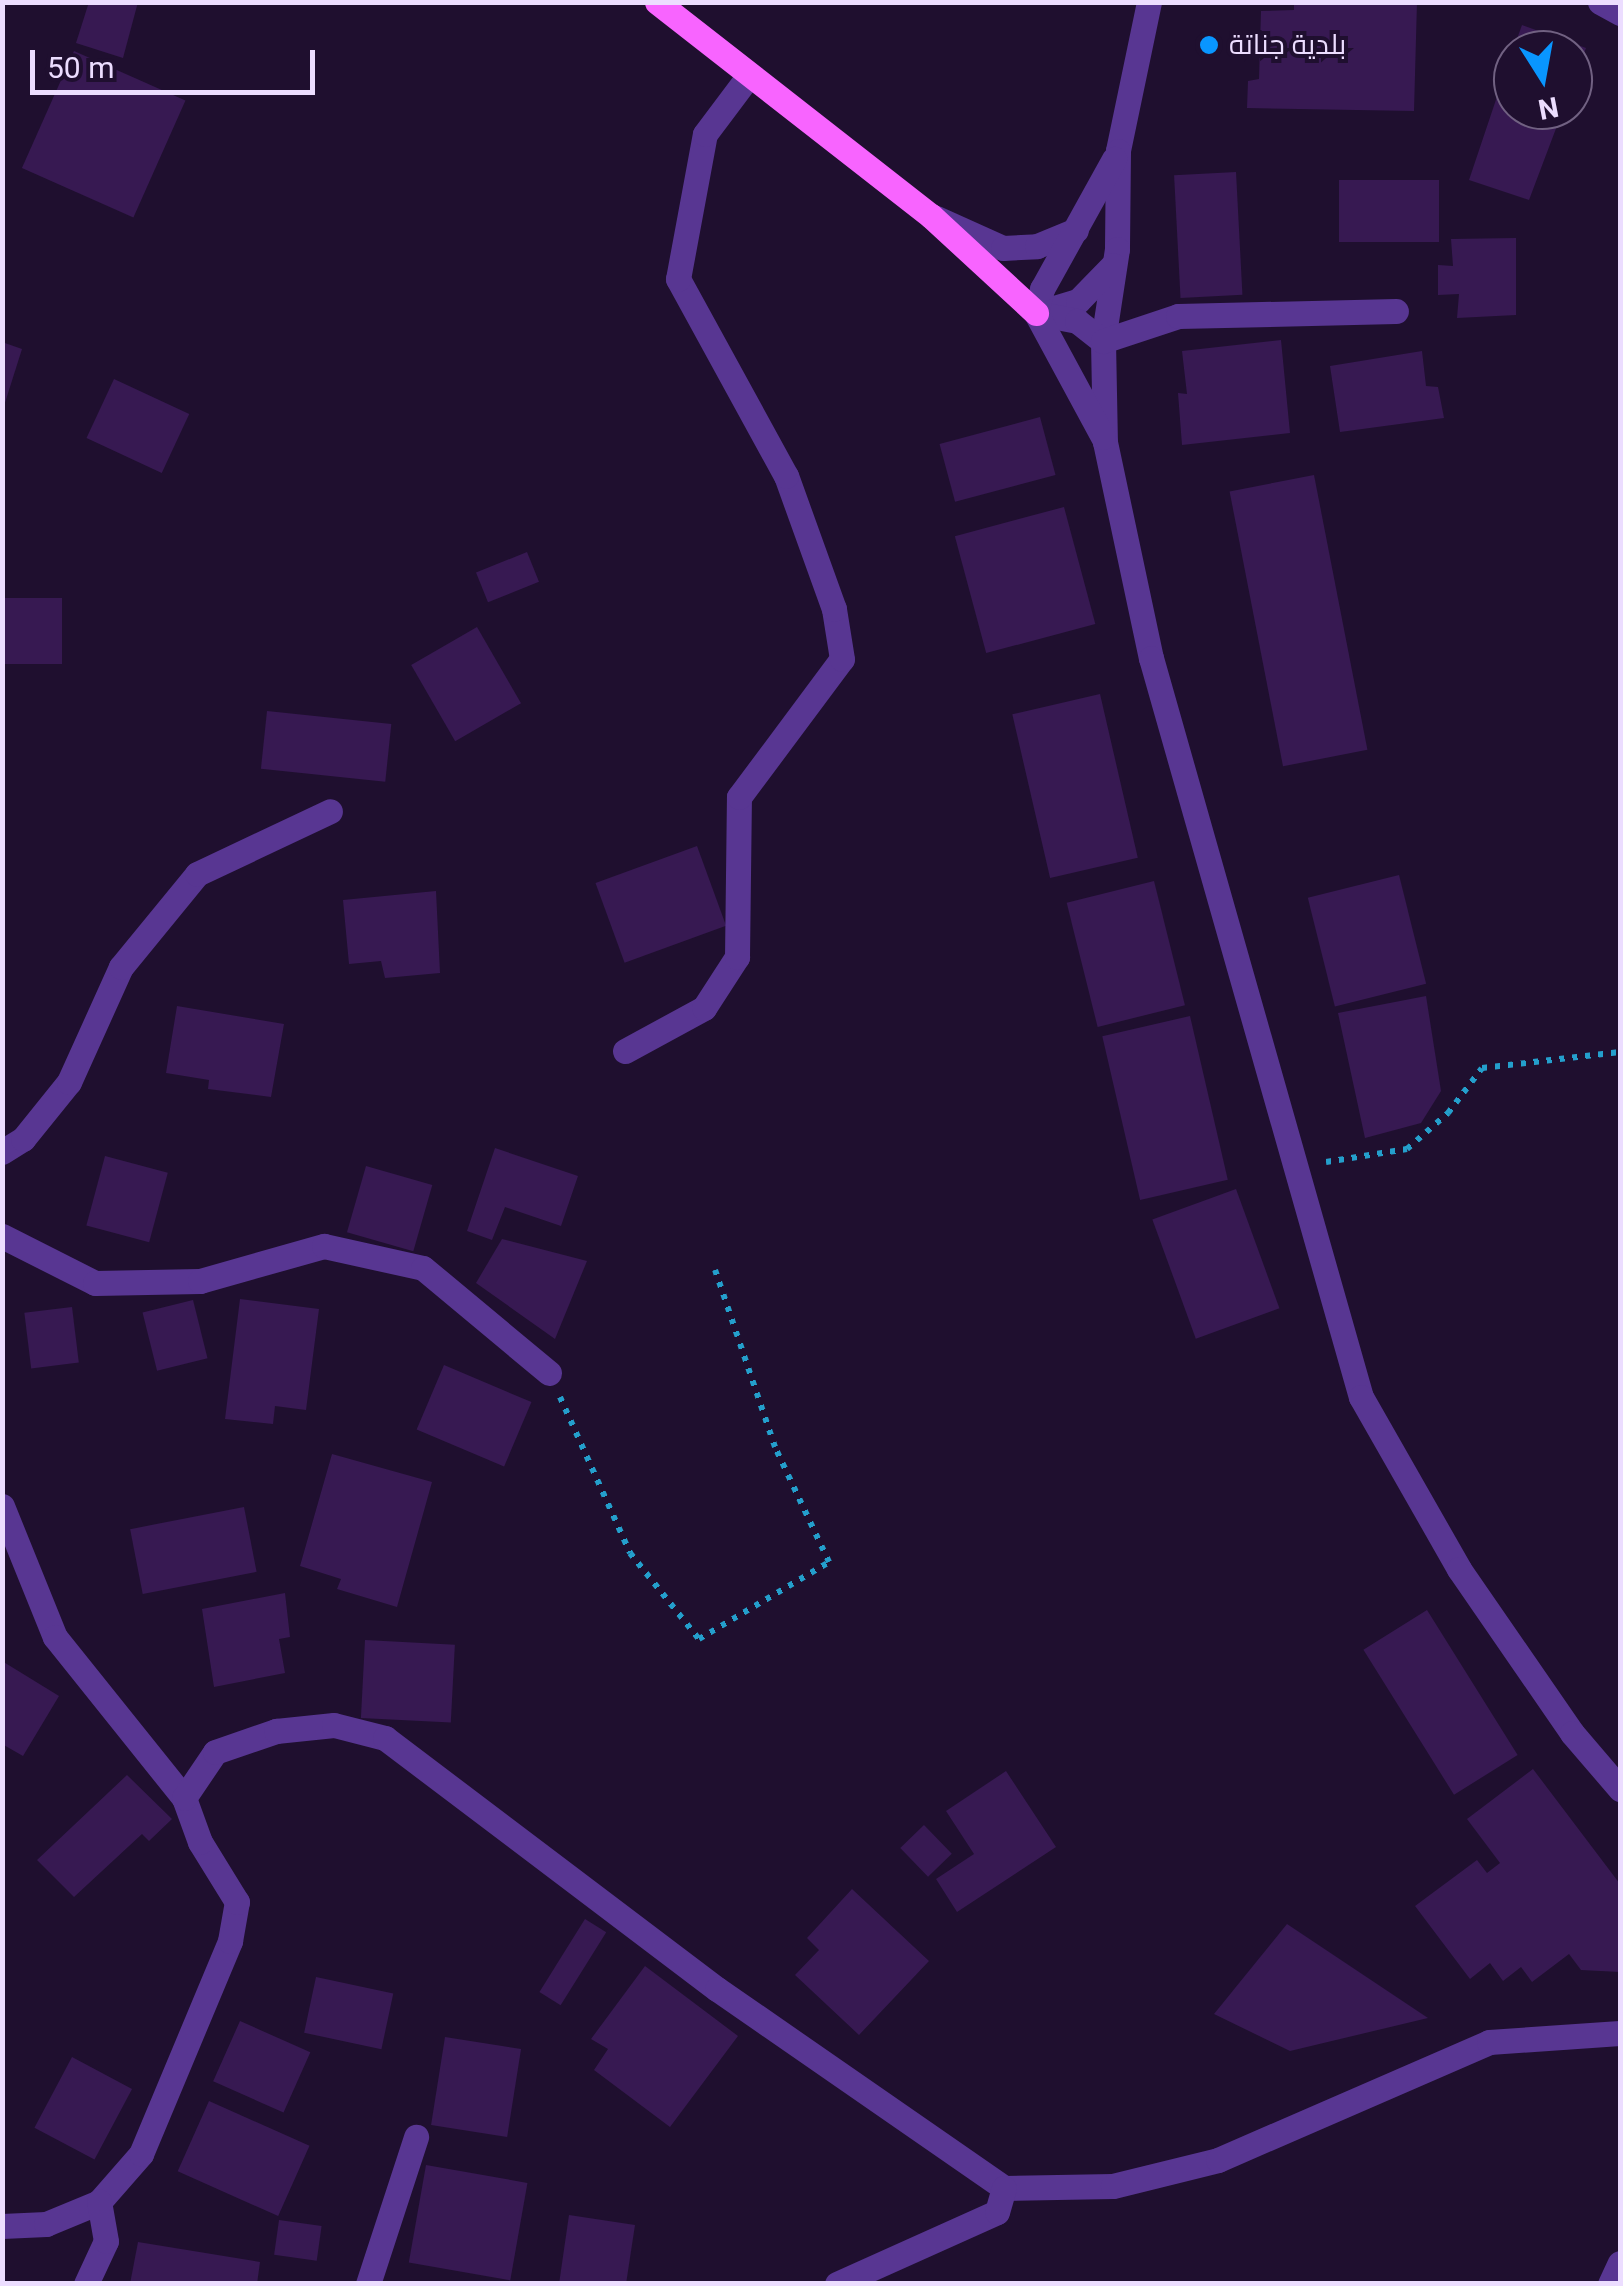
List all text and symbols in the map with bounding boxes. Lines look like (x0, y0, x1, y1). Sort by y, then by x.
place label: بلدية جناتة (1229, 28, 1346, 62)
scale bar (35, 30, 320, 92)
north arrow (1493, 30, 1593, 130)
marker: بلدية جناتة (1198, 34, 1220, 56)
text: 50 m (47, 50, 114, 85)
text: N (1536, 90, 1561, 126)

